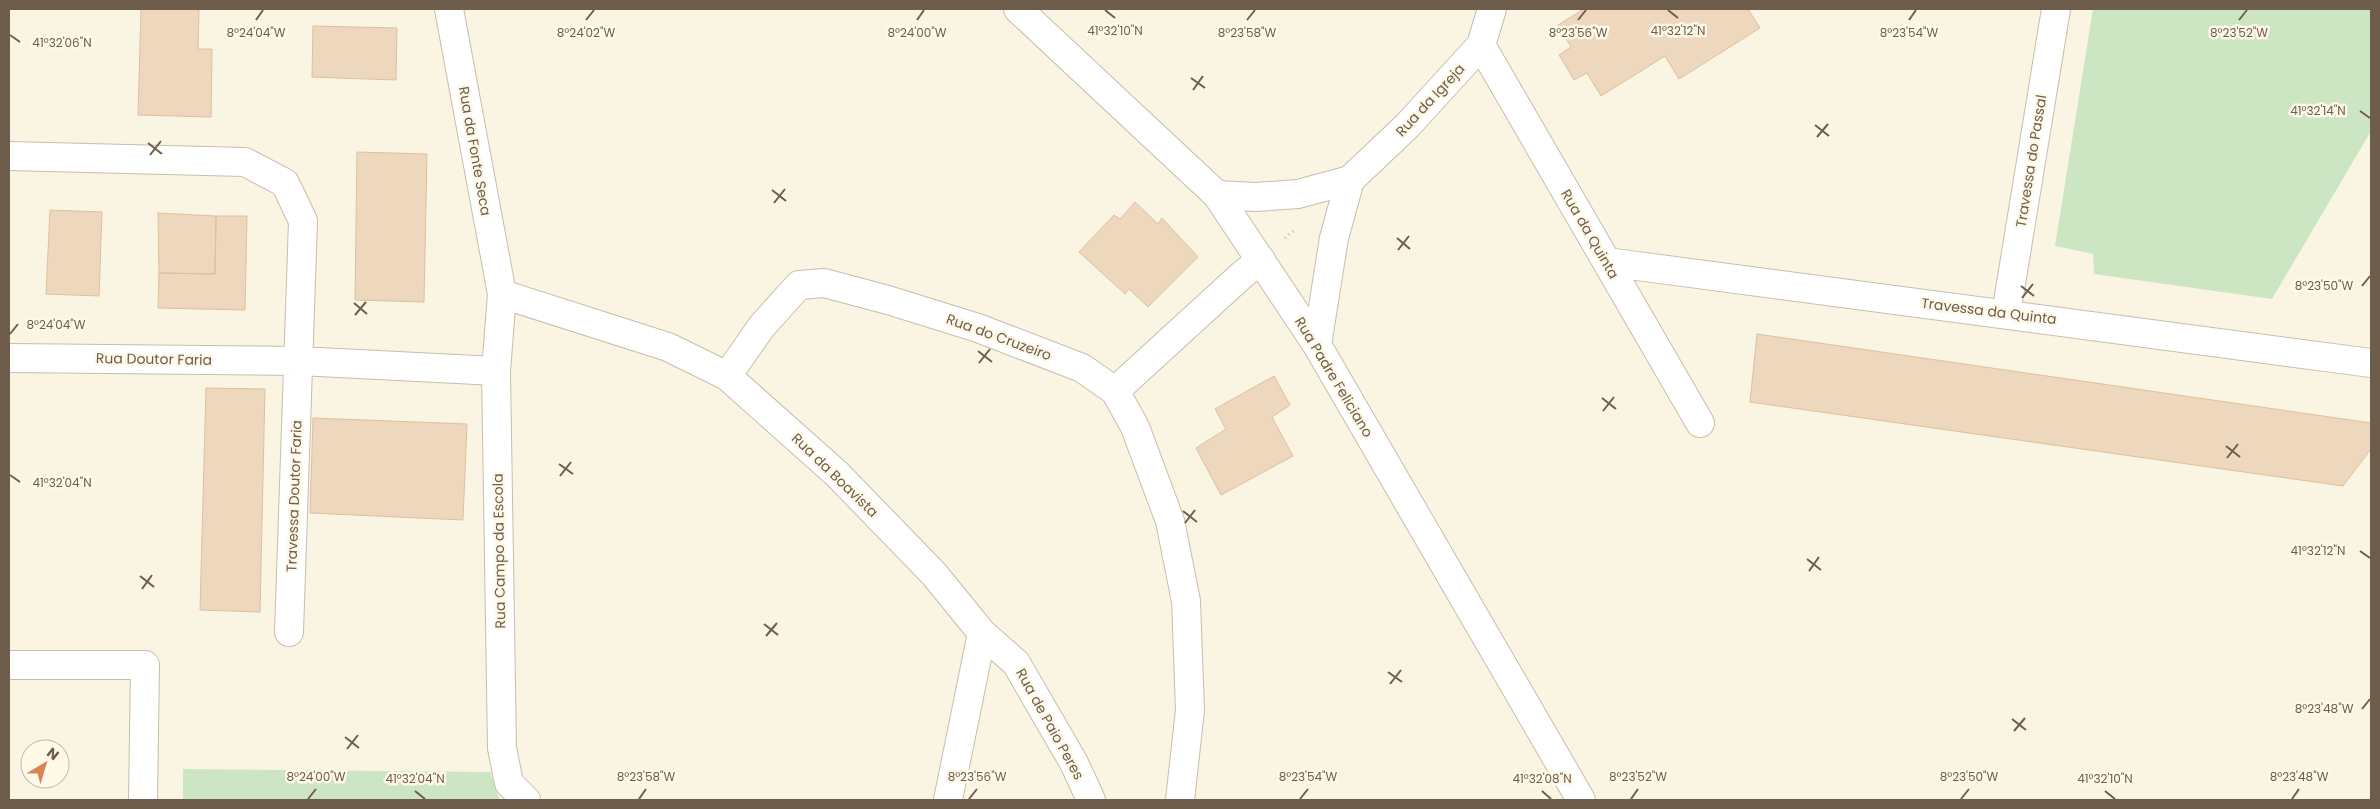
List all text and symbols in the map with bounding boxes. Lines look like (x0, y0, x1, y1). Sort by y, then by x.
text: 41°32'10"N (1087, 22, 1143, 39)
text: 41°32'12"N (1651, 22, 1705, 39)
text: 8°24'04"W (226, 24, 286, 41)
text: 8°24'02"W (557, 24, 616, 41)
text: 8°24'00"W (887, 24, 947, 41)
text: 8°23'58"W (1218, 24, 1277, 41)
text: 8°23'56"W (1549, 24, 1608, 41)
text: 8°23'54"W (1880, 24, 1939, 41)
text: 8°23'52"W (2210, 24, 2268, 41)
text: 41°32'06"N (32, 34, 92, 51)
street label: Rua da Igreja (1391, 59, 1469, 141)
street label: Rua da Fonte Seca (454, 85, 496, 217)
street label: Travessa do Passal (2011, 93, 2051, 229)
text: 41°32'14"N (2290, 102, 2346, 119)
street label: Rua da Quinta (1556, 186, 1624, 282)
text: 8°23'50"W (2295, 277, 2354, 294)
street label: Travessa da Quinta (1920, 293, 2058, 329)
street label: Rua do Cruzeiro (944, 309, 1054, 365)
street label: Rua Padre Feliciano (1290, 313, 1378, 441)
text: 8°24'04"W (26, 316, 86, 333)
street label: Rua Doutor Faria (96, 348, 212, 370)
street label: Travessa Doutor Faria (281, 420, 307, 572)
street label: Rua da Boavista (787, 428, 883, 522)
street label: Rua Campo da Escola (488, 473, 510, 629)
text: 41°32'04"N (32, 474, 92, 491)
text: 41°32'12"N (2291, 542, 2345, 559)
street label: Rua de Paio Peres (1011, 665, 1089, 783)
text: 8°23'48"W (2295, 700, 2354, 717)
north arrow (20, 739, 70, 789)
text: N (43, 743, 63, 765)
text: 8°24'00"W (286, 768, 346, 785)
text: 8°23'58"W (617, 768, 676, 785)
text: 8°23'56"W (948, 768, 1007, 785)
text: 8°23'54"W (1279, 768, 1338, 785)
text: 8°23'52"W (1609, 768, 1667, 785)
text: 8°23'50"W (1940, 768, 1999, 785)
text: 8°23'48"W (2270, 768, 2329, 785)
text: 41°32'04"N (385, 770, 445, 787)
text: 41°32'08"N (1512, 770, 1572, 787)
text: 41°32'10"N (2077, 770, 2133, 787)

